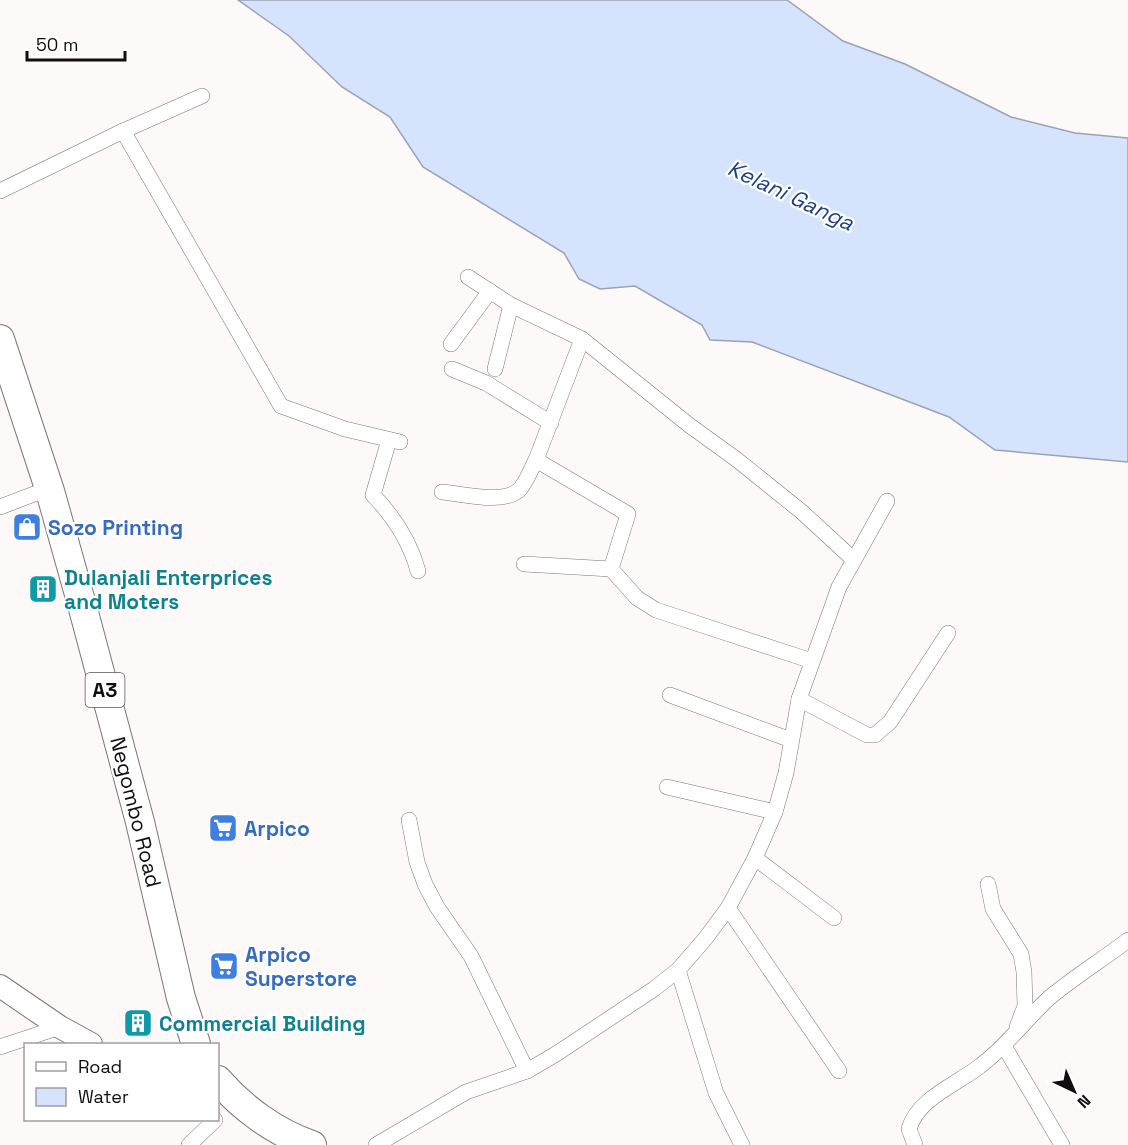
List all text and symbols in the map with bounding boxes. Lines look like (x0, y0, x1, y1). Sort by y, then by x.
scale bar (27, 24, 124, 62)
text: 50 m (36, 33, 78, 56)
water label: Kelani Ganga (723, 154, 859, 237)
shop icon: Sozo Printing (11, 511, 43, 543)
place label: Sozo Printing (48, 514, 183, 541)
place label: Dulanjali Enterprices and Moters (64, 564, 273, 615)
building icon: Dulanjali Enterprices and Moters (27, 573, 59, 605)
road number: A3 (86, 673, 124, 707)
street label: Negombo Road (104, 734, 168, 890)
supermarket icon: Arpico (207, 812, 239, 844)
place label: Arpico (244, 815, 310, 842)
place label: Arpico Superstore (245, 941, 357, 992)
supermarket icon: Arpico Superstore (208, 950, 240, 982)
building icon: Commercial Building (122, 1007, 154, 1039)
place label: Commercial Building (159, 1010, 366, 1037)
legend (24, 1043, 219, 1121)
text: Road (78, 1055, 122, 1078)
north arrow (1044, 1061, 1104, 1121)
text: Water (78, 1085, 129, 1108)
text: N (1073, 1090, 1095, 1113)

